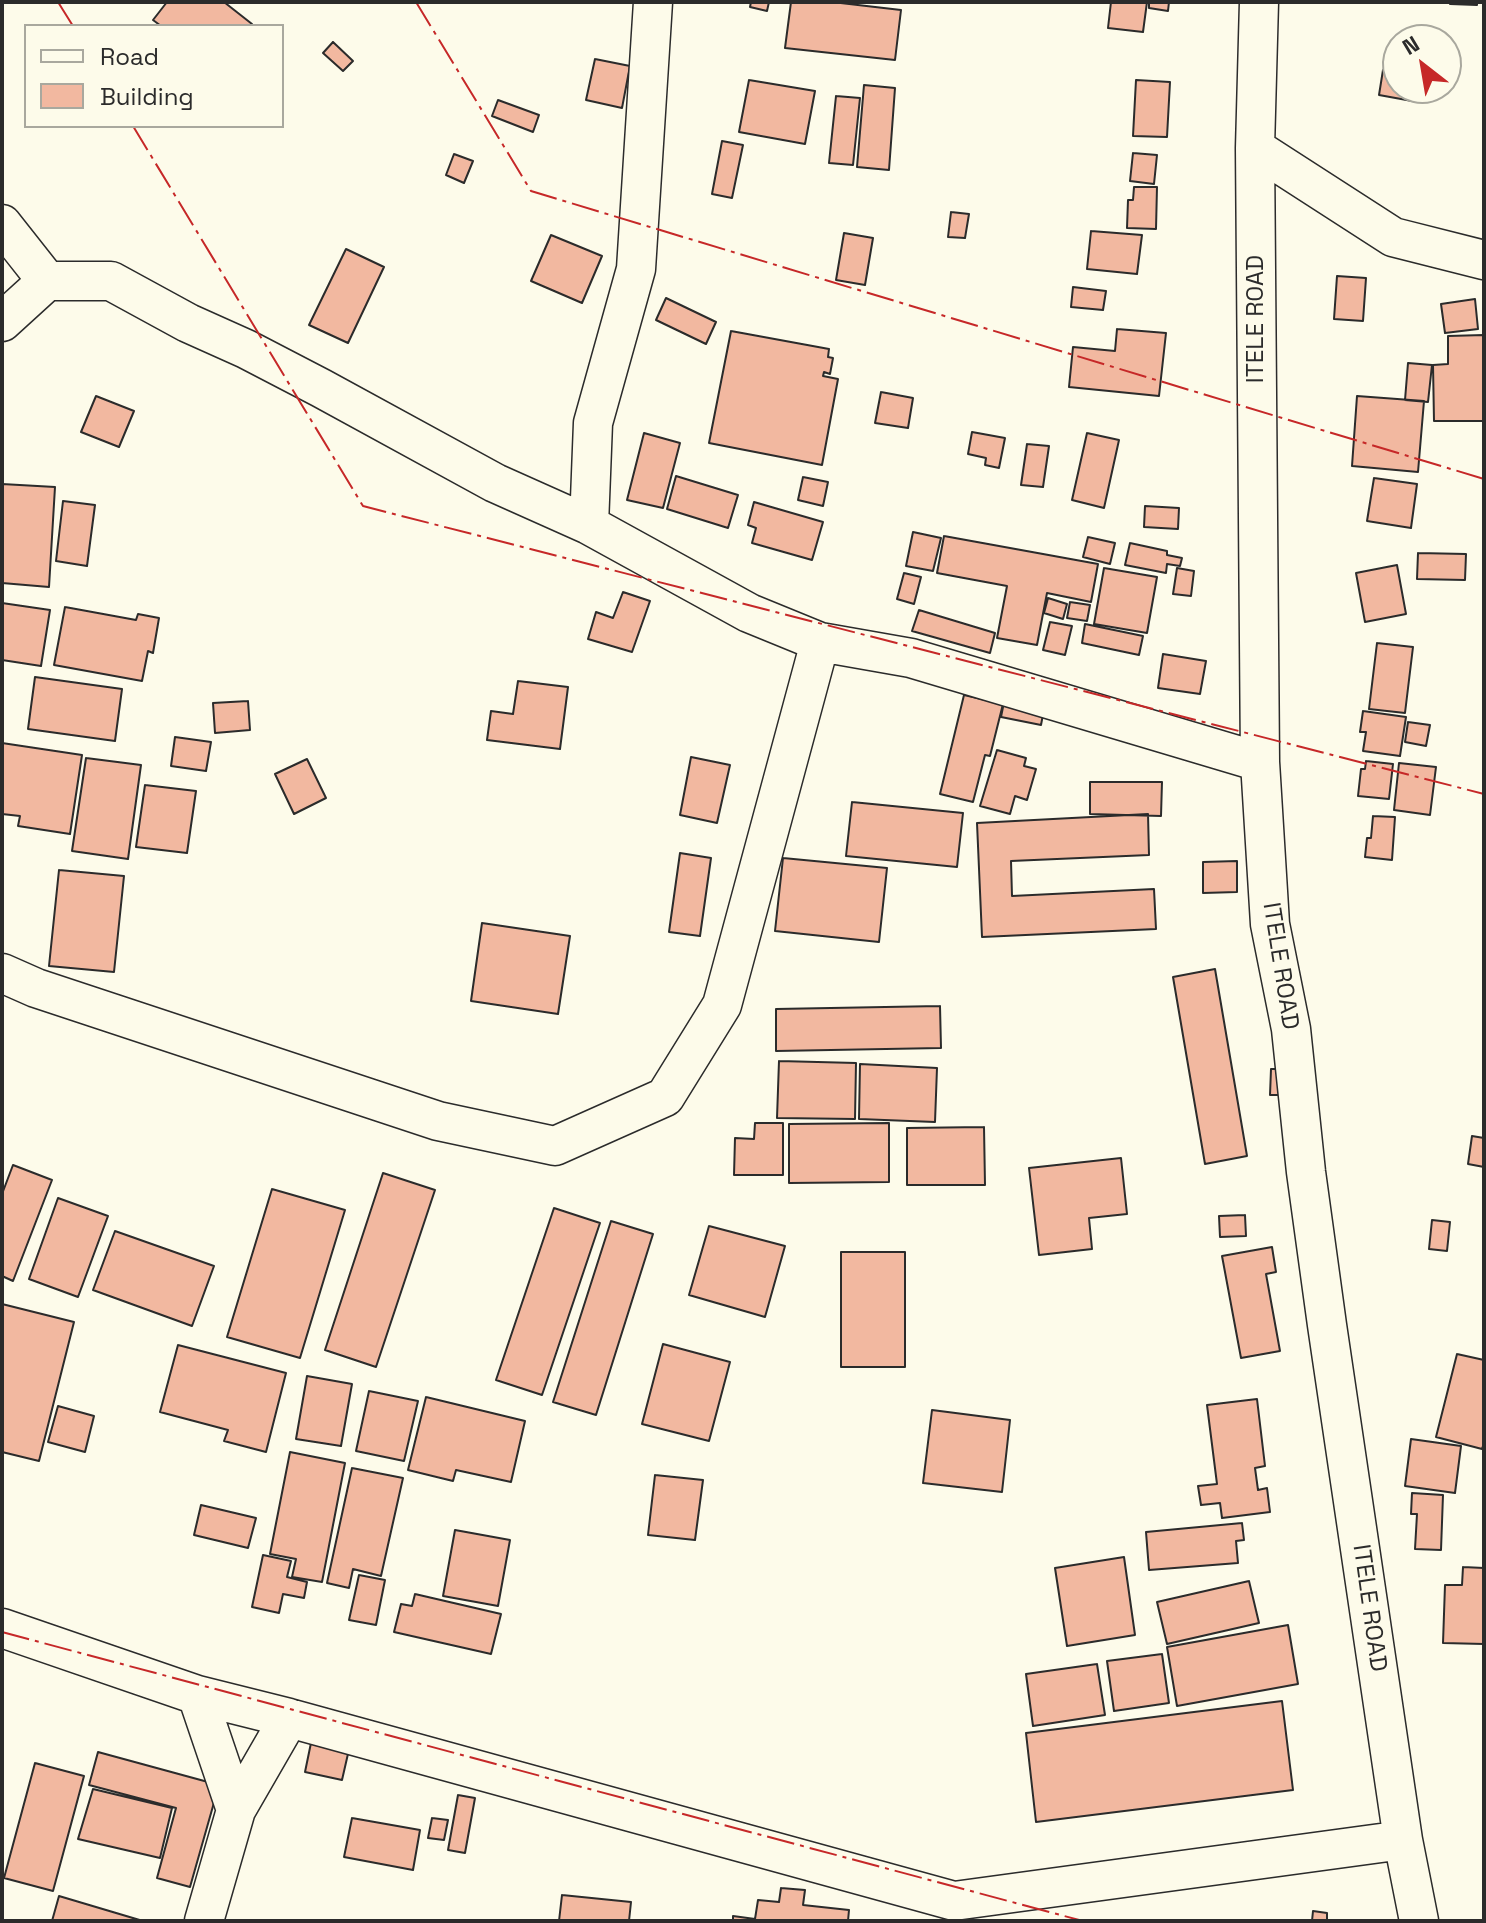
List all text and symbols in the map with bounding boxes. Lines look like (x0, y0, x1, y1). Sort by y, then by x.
legend (24, 24, 284, 128)
north arrow (1382, 24, 1462, 104)
text: N (1397, 29, 1424, 61)
text: Road (100, 41, 159, 72)
text: Building (100, 81, 194, 112)
street label: ITELE ROAD (1242, 255, 1270, 383)
street label: ITELE ROAD (1256, 900, 1304, 1032)
street label: ITELE ROAD (1346, 1542, 1392, 1674)

